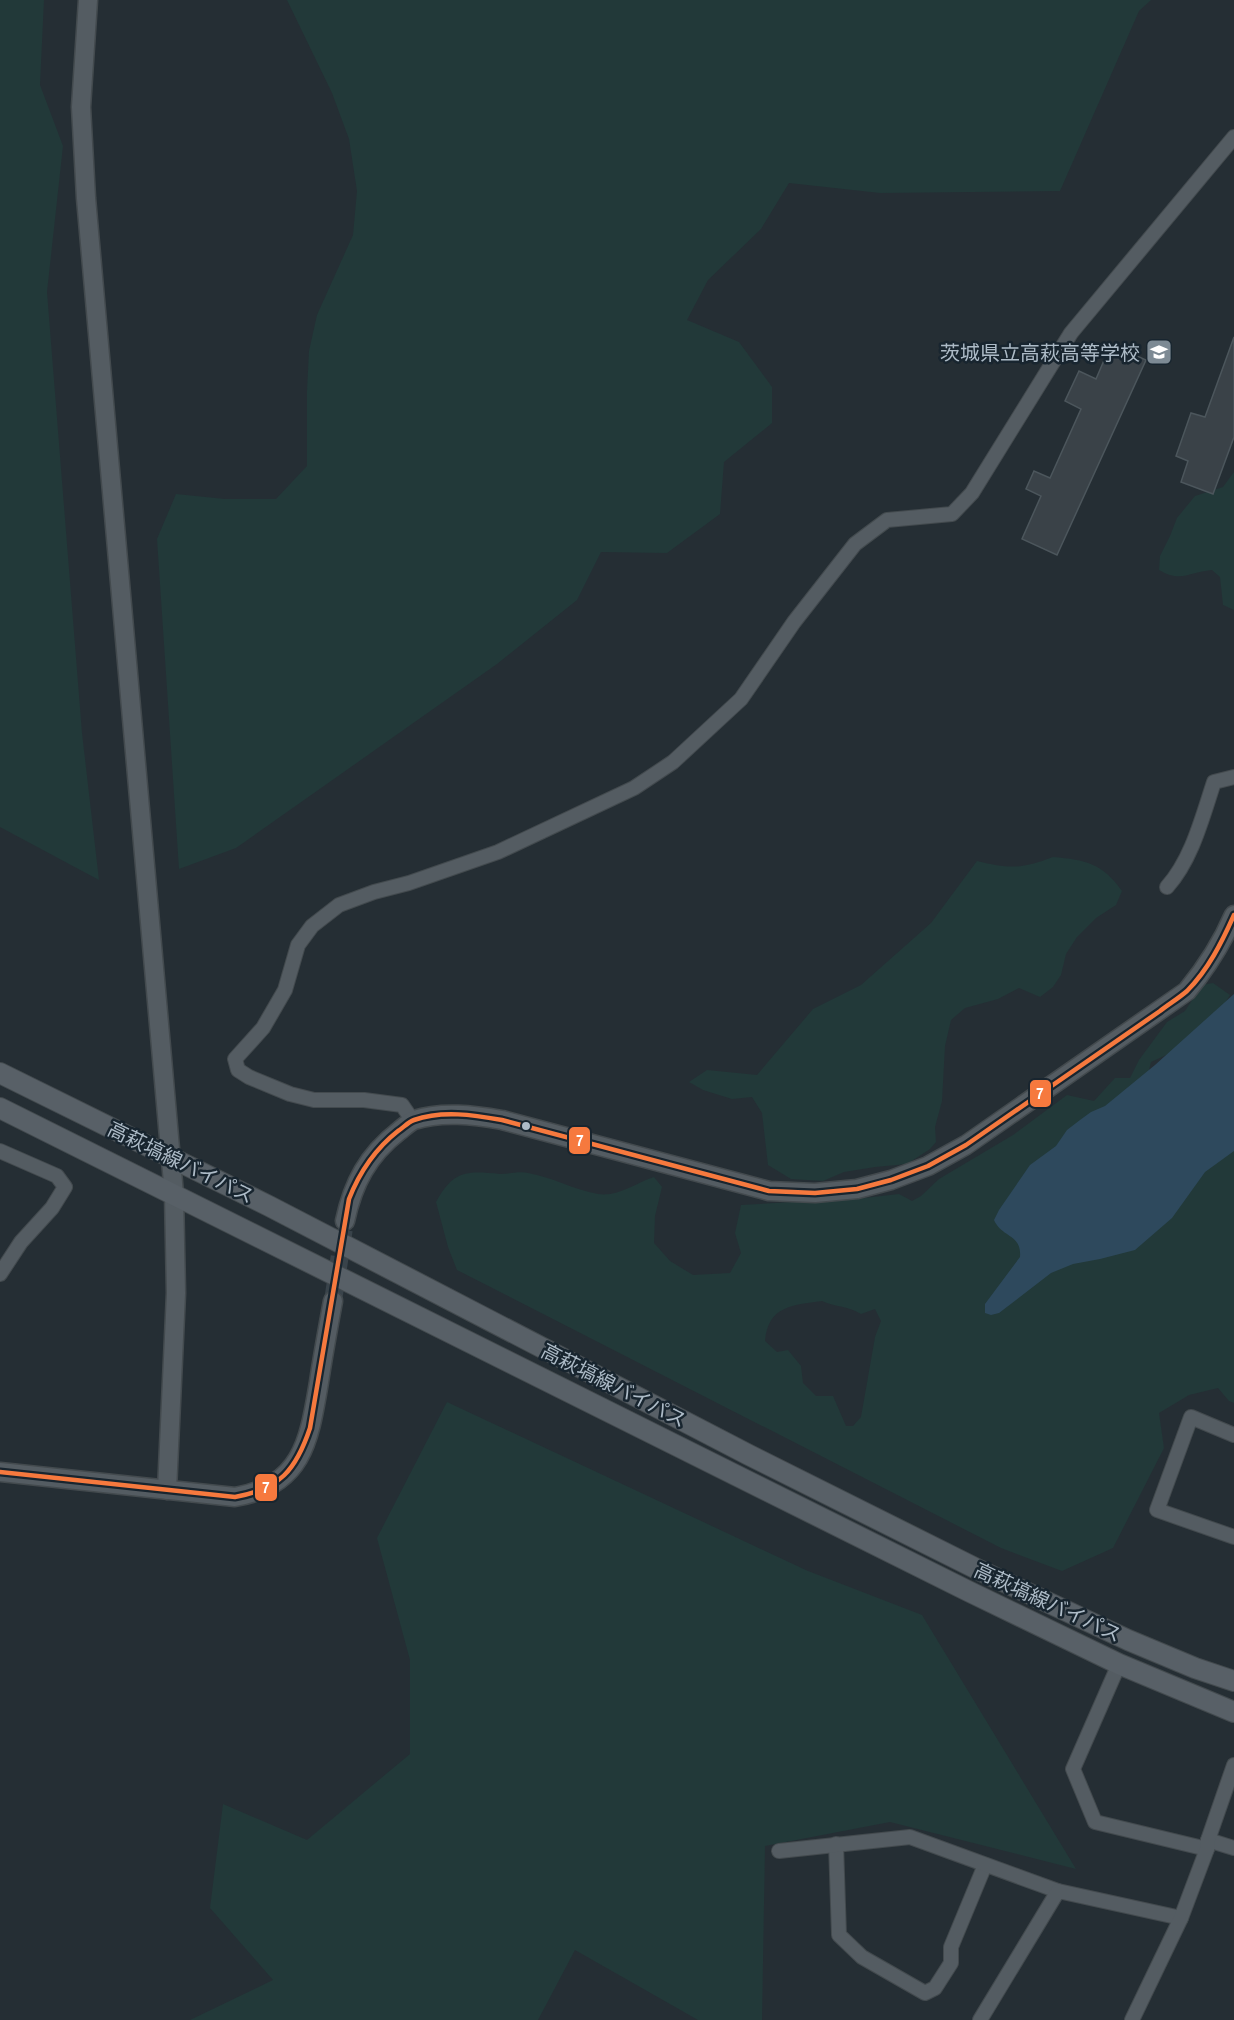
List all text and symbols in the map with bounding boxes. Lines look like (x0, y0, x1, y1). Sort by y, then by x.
school or university icon: 茨城県立高萩高等学校 (1144, 337, 1174, 367)
place label: 茨城県立高萩高等学校 (940, 339, 1140, 366)
line badge: 7 (1029, 1079, 1052, 1108)
text: 7 (1036, 1082, 1044, 1104)
street label: 高萩塙線バイパス (103, 1115, 259, 1209)
unlabelled marker (520, 1120, 532, 1132)
line badge: 7 (568, 1126, 591, 1155)
text: 7 (576, 1129, 584, 1151)
street label: 高萩塙線バイパス (537, 1337, 691, 1433)
line badge: 7 (254, 1473, 278, 1502)
text: 7 (262, 1476, 270, 1498)
street label: 高萩塙線バイパス (970, 1556, 1126, 1648)

